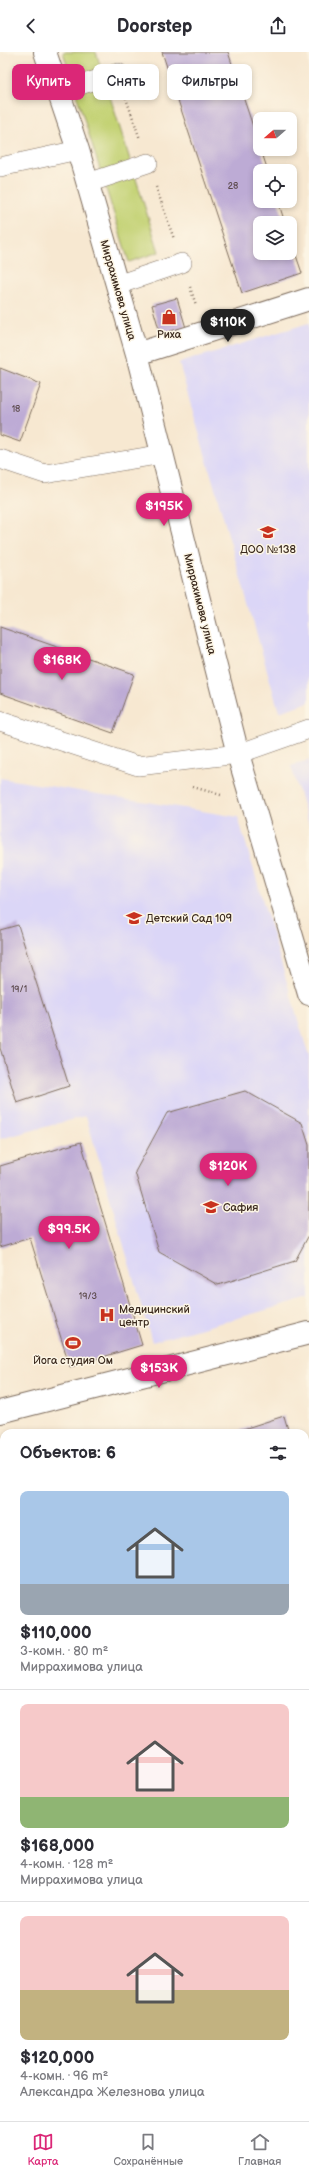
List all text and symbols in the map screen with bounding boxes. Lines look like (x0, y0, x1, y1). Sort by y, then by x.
icon: back (20, 15, 42, 37)
icon: share (267, 15, 289, 37)
text: Doorstep (117, 16, 192, 37)
chip: Купить (12, 64, 85, 100)
chip: Снять (93, 64, 159, 100)
chip: Фильтры (167, 64, 252, 100)
north arrow (253, 112, 297, 156)
map controls (253, 112, 297, 260)
button: locate (253, 164, 297, 208)
house number: 28 (228, 181, 238, 192)
button: layers (253, 216, 297, 260)
street label: Миррахимова улица (97, 238, 139, 342)
shop icon: Риха (160, 308, 178, 326)
pin: $110K (200, 309, 256, 343)
text: $110K (210, 314, 246, 330)
place label: Риха (157, 328, 182, 341)
house number: 18 (12, 404, 20, 415)
pin: $195K (136, 493, 192, 527)
text: $195K (145, 498, 183, 514)
school or university icon: ДОО №138 (259, 523, 277, 541)
place label: ДОО №138 (240, 543, 296, 556)
street label: Миррахимова улица (181, 552, 219, 657)
pin: $168K (34, 647, 90, 681)
text: $168K (43, 652, 81, 668)
school or university icon: Детский Сад 109 (125, 909, 143, 927)
place label: Детский Сад 109 (146, 912, 232, 925)
house number: 19/1 (11, 984, 27, 995)
pin: $120K (200, 1153, 256, 1187)
text: $120K (209, 1158, 247, 1174)
school or university icon: Сафия (202, 1198, 220, 1216)
place label: Сафия (223, 1201, 258, 1214)
pin: $99.5K (36, 1216, 102, 1250)
text: $99.5K (47, 1221, 91, 1237)
house number: 19/3 (79, 1291, 98, 1302)
place label: Медицинский центр (119, 1303, 190, 1329)
hospital icon: Медицинский центр (98, 1306, 116, 1324)
sports icon: Йога студия Ом (64, 1334, 82, 1352)
place label: Йога студия Ом (33, 1354, 113, 1367)
pin: $153K (131, 1355, 187, 1389)
text: $153K (140, 1360, 178, 1376)
icon: filters (267, 1442, 289, 1464)
text: Объектов: 6 (20, 1443, 116, 1463)
icon: home (119, 1517, 191, 1589)
text: $110,000 (20, 1623, 92, 1643)
text: 3-комн. · 80 m² (20, 1643, 108, 1659)
text: Миррахимова улица (20, 1659, 143, 1675)
icon: home (119, 1730, 191, 1802)
text: $168,000 (20, 1836, 94, 1856)
text: 4-комн. · 128 m² (20, 1856, 113, 1872)
text: Миррахимова улица (20, 1872, 143, 1888)
icon: home (119, 1942, 191, 2014)
text: $120,000 (20, 2048, 94, 2068)
text: 4-комн. · 96 m² (20, 2068, 108, 2084)
text: Александра Железнова улица (20, 2084, 205, 2100)
tab: Карта (28, 2131, 59, 2168)
tab: Сохранённые (114, 2131, 183, 2168)
tab: Главная (238, 2131, 281, 2168)

